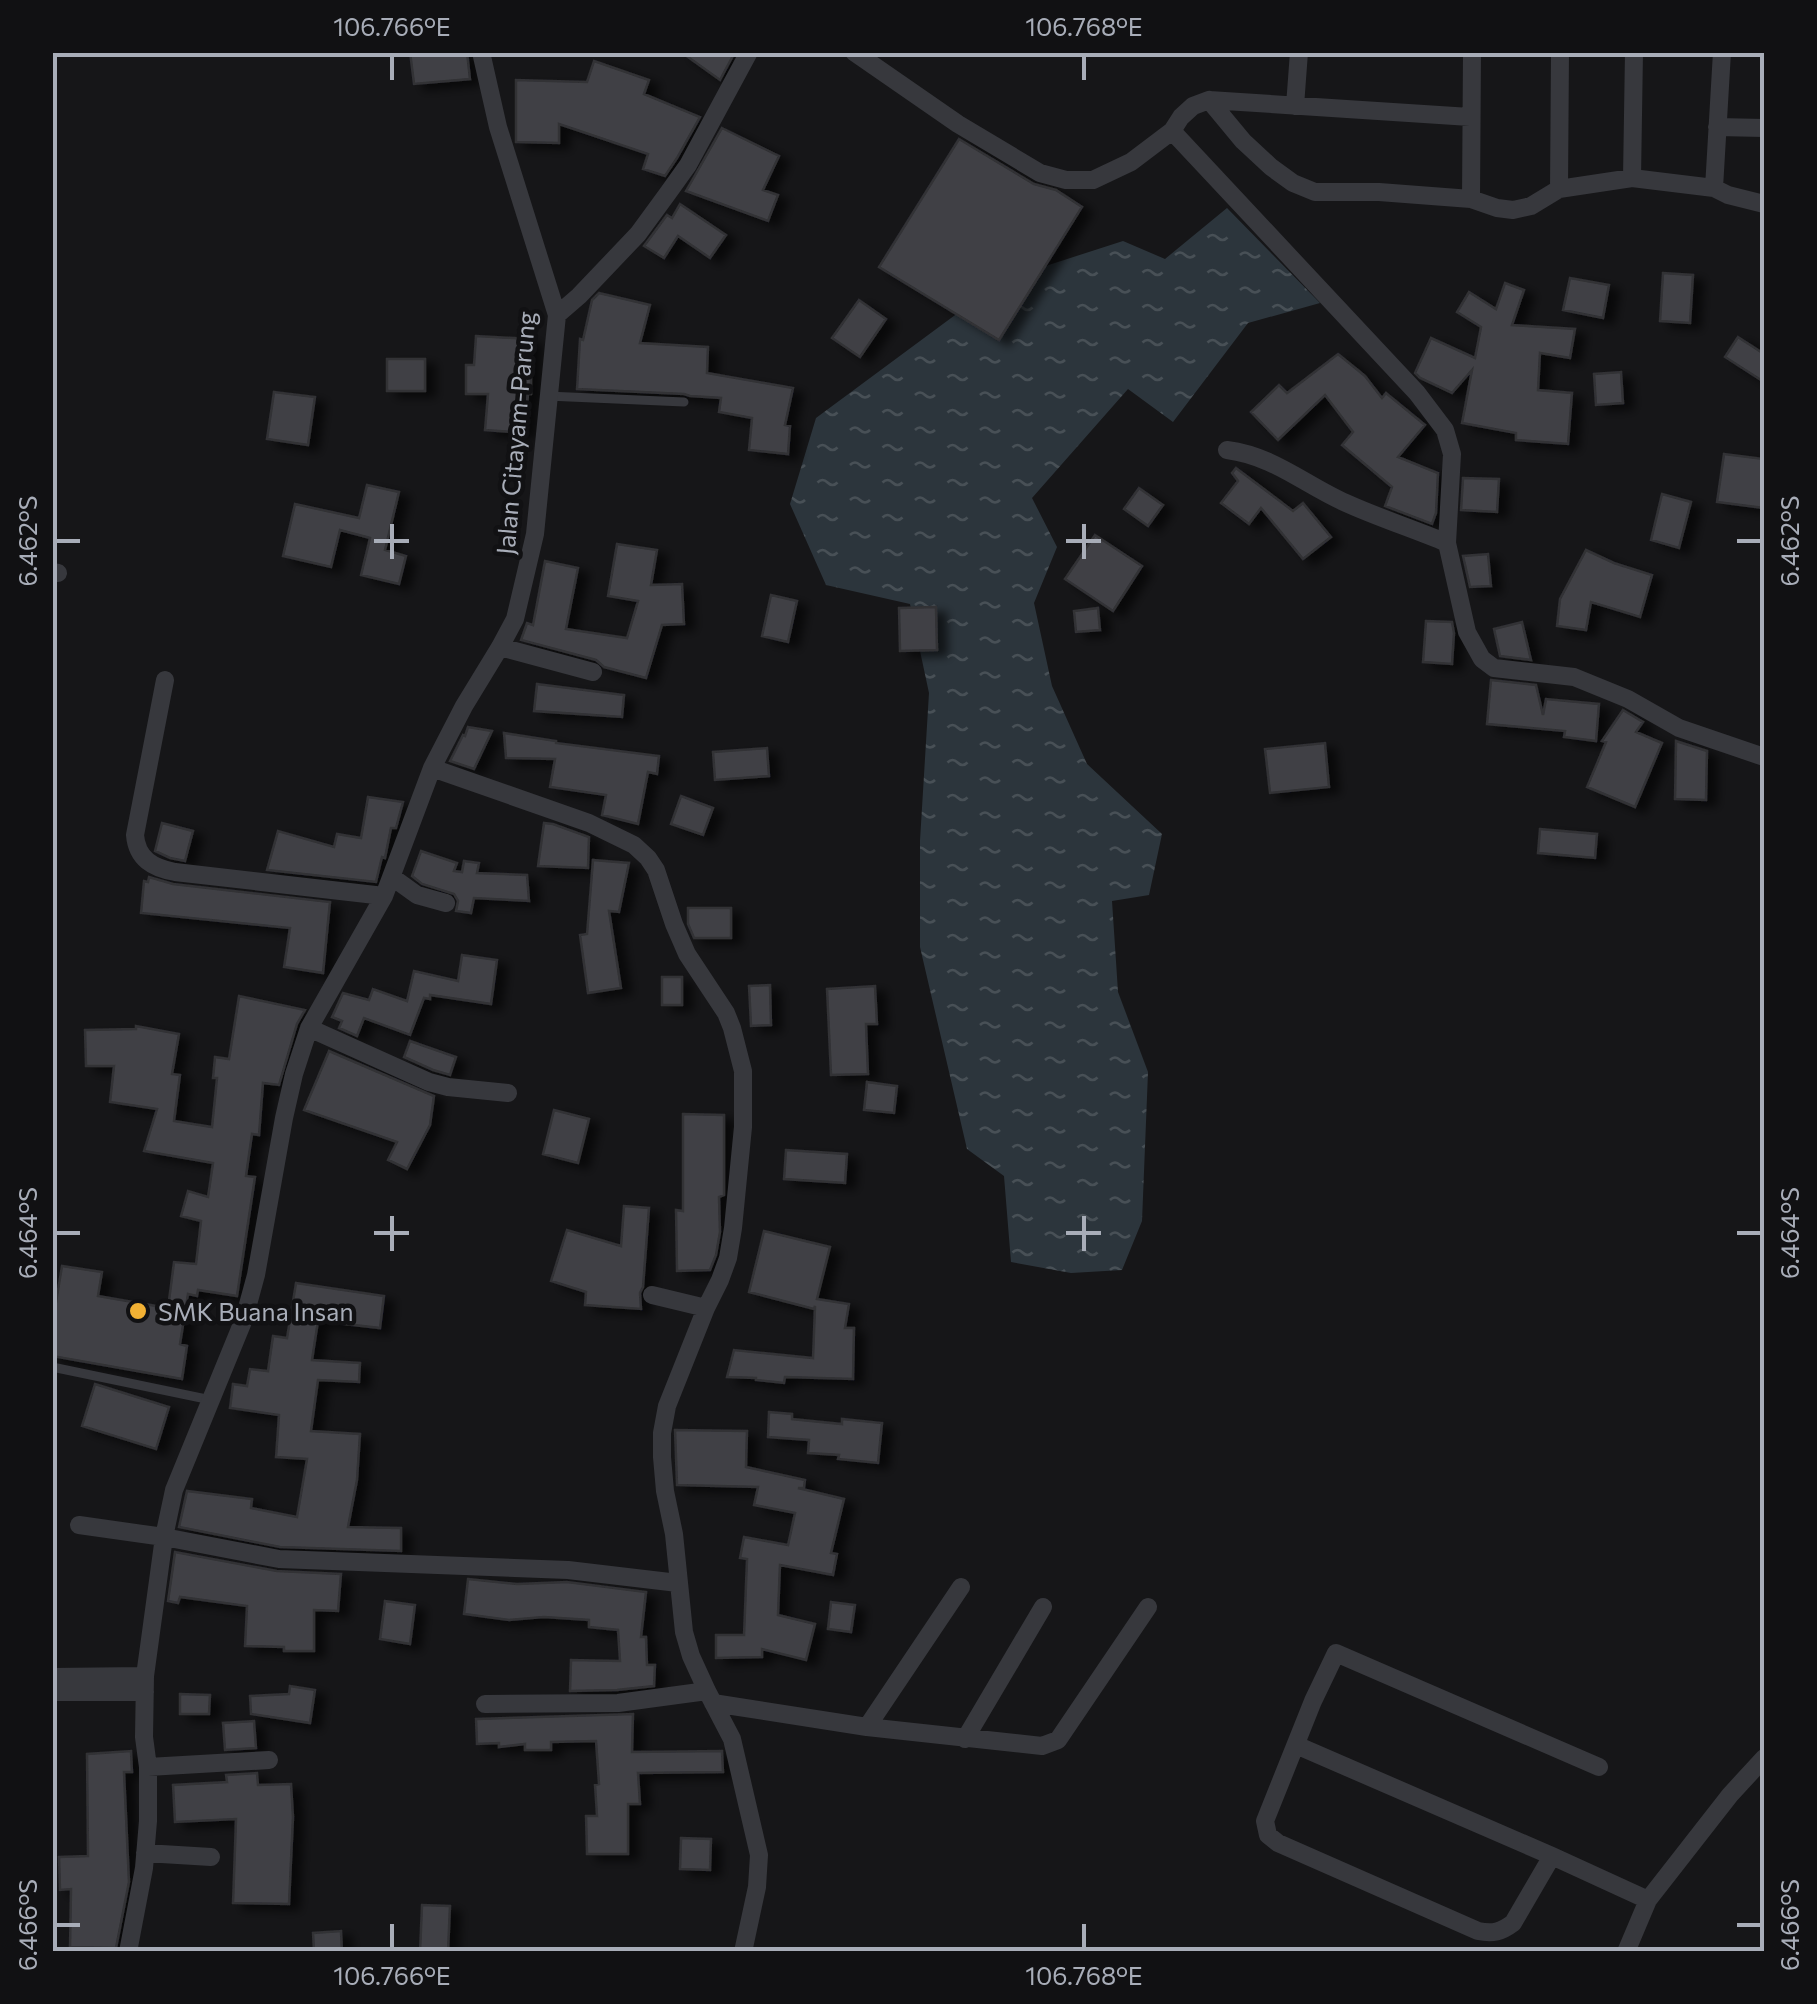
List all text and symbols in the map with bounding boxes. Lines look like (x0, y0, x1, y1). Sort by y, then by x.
text: 106.766°E (333, 11, 451, 41)
text: 106.768°E (1025, 11, 1143, 41)
street label: Jalan Citayam-Parung (489, 310, 541, 556)
text: 6.462°S (12, 496, 42, 586)
text: 6.462°S (1774, 496, 1804, 586)
text: 6.464°S (12, 1187, 42, 1279)
text: 6.464°S (1774, 1187, 1804, 1279)
place label: SMK Buana Insan (158, 1296, 354, 1326)
marker: SMK Buana Insan (127, 1300, 149, 1322)
text: 6.466°S (12, 1879, 42, 1971)
text: 6.466°S (1774, 1879, 1804, 1971)
text: 106.766°E (333, 1960, 451, 1990)
text: 106.768°E (1025, 1960, 1143, 1990)

